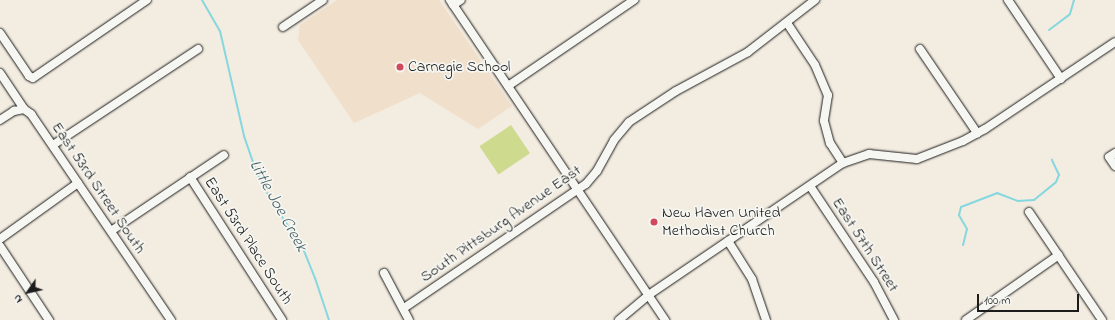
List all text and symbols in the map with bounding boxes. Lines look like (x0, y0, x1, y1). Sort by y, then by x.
place label: Carnegie School (408, 57, 511, 77)
marker: Carnegie School (395, 62, 405, 72)
street label: East 53rd Street South (47, 119, 149, 257)
water label: Little Joe Creek (244, 157, 312, 255)
street label: South Pittsburg Avenue East (417, 161, 585, 287)
street label: East 53rd Place South (200, 174, 296, 308)
street label: East 57th Street (827, 194, 903, 296)
place label: New Haven United Methodist Church (662, 203, 781, 241)
marker: New Haven United Methodist Church (649, 217, 659, 227)
north arrow (8, 272, 48, 312)
scale bar (979, 286, 1081, 312)
text: N (9, 291, 27, 306)
text: 100 m (984, 292, 1011, 310)

